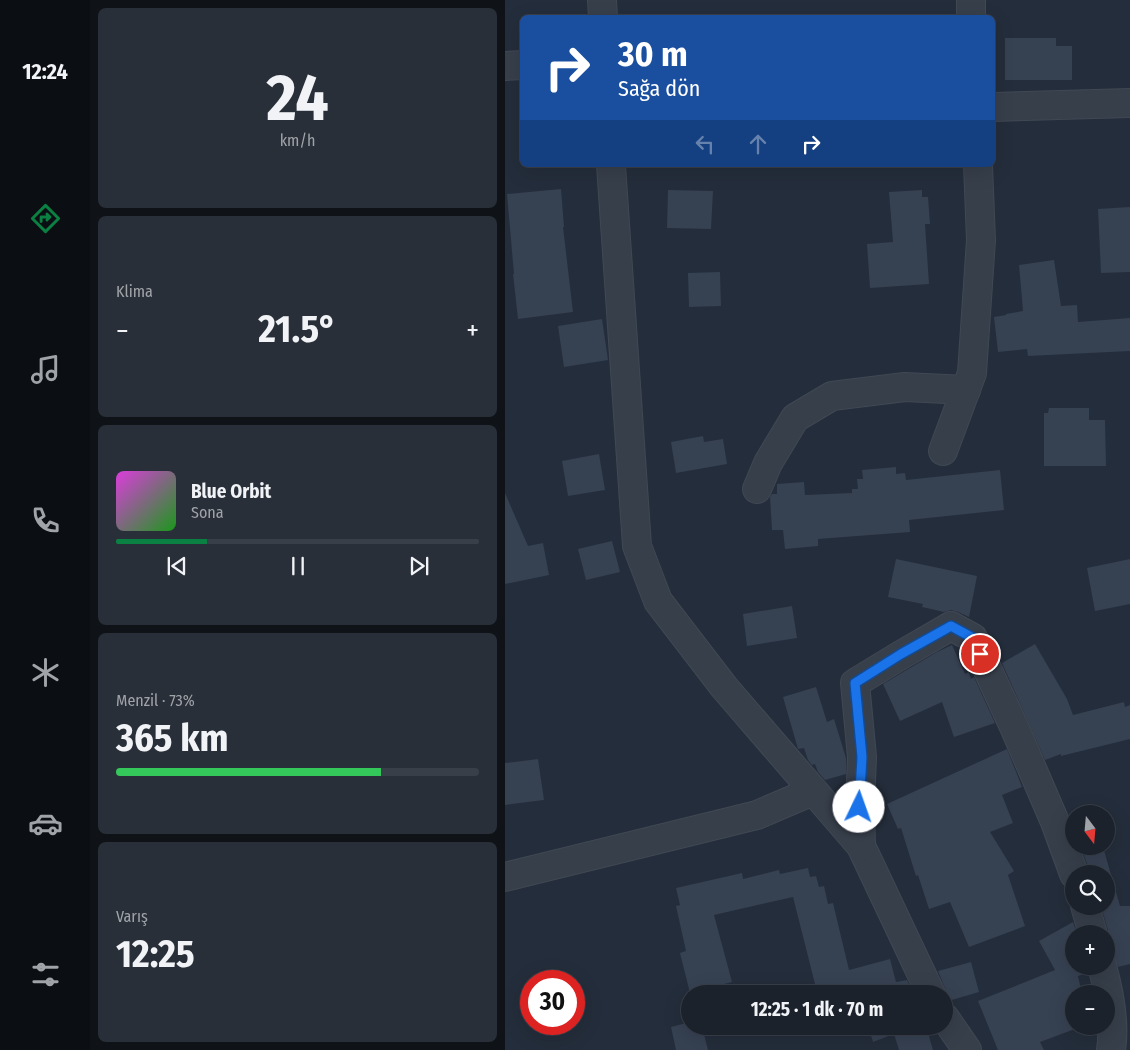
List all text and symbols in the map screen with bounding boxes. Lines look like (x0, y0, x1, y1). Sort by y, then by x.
text: 30 m (618, 33, 688, 75)
icon: right (535, 35, 600, 100)
text: 12:24 (22, 58, 68, 85)
text: 24 (266, 59, 329, 137)
text: Sağa dön (618, 75, 700, 102)
icon: left (691, 130, 719, 158)
icon: ahead (744, 130, 772, 158)
icon: right (797, 130, 825, 158)
text: km/h (280, 131, 315, 150)
icon: directions (28, 201, 63, 236)
text: Klima (116, 282, 153, 301)
text: 21.5° (258, 306, 337, 352)
text: − (116, 314, 129, 347)
text: + (466, 314, 479, 347)
icon: music (28, 352, 63, 387)
text: Blue Orbit (191, 480, 271, 503)
icon: phone (28, 503, 63, 538)
text: Sona (191, 503, 224, 522)
icon: previous (163, 552, 191, 580)
icon: pause (284, 552, 312, 580)
icon: next (405, 552, 433, 580)
pin (959, 633, 1001, 675)
icon: arrive (966, 640, 994, 668)
icon: climate (28, 655, 63, 690)
text: Menzil · 73% (116, 691, 195, 710)
text: 365 km (116, 715, 229, 761)
position arrow (832, 780, 884, 832)
north arrow (1065, 805, 1115, 855)
map controls (1065, 805, 1115, 1035)
icon: car (28, 806, 63, 841)
button: search (1065, 865, 1115, 915)
text: Varış (116, 907, 148, 926)
button: + (1065, 925, 1115, 975)
text: 12:25 (116, 931, 195, 977)
icon: filters (28, 957, 63, 992)
speed limit sign: 30 (520, 970, 585, 1035)
button: − (1065, 985, 1115, 1035)
text: 12:25 · 1 dk · 70 m (751, 998, 883, 1021)

